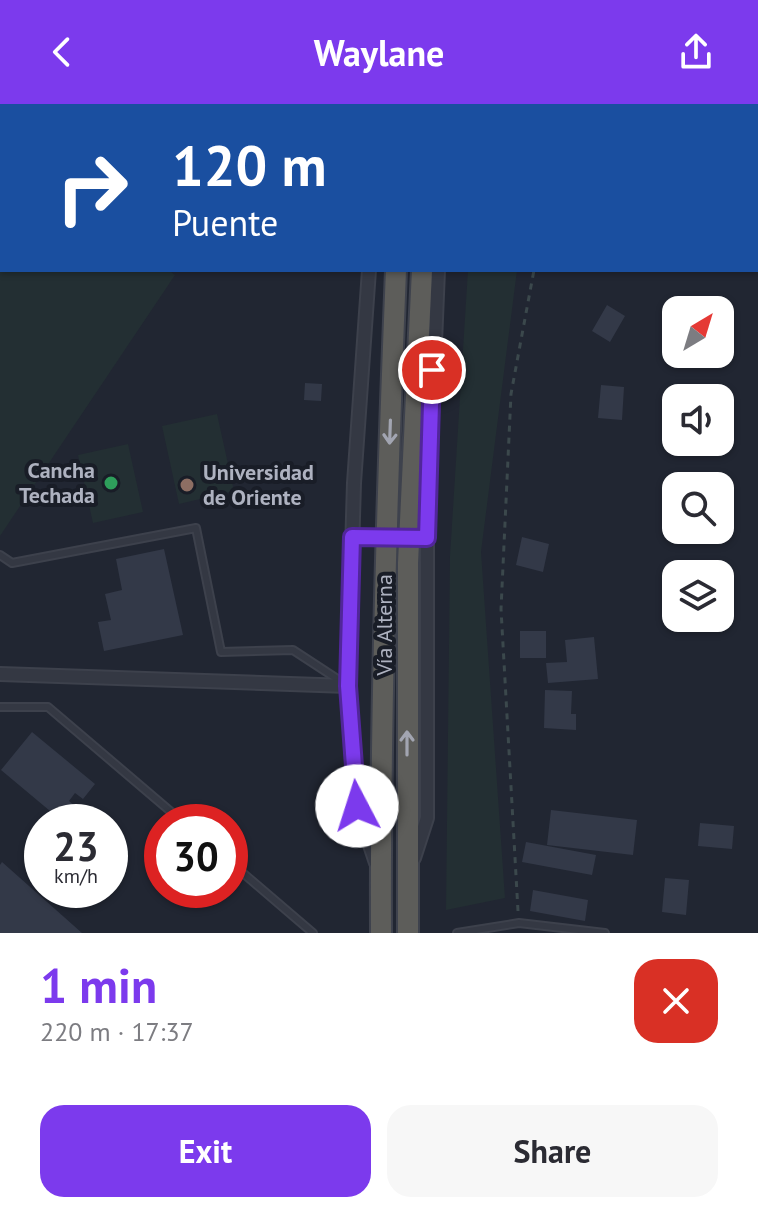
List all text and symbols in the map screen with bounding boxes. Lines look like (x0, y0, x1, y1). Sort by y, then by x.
text: Waylane (314, 29, 444, 76)
icon: back (40, 30, 84, 74)
icon: share (674, 30, 718, 74)
text: 120 m (172, 129, 327, 201)
icon: right (40, 136, 144, 240)
text: Puente (172, 199, 278, 246)
north arrow (662, 296, 734, 368)
map controls (662, 296, 734, 632)
pin (398, 336, 466, 404)
icon: arrive (410, 348, 454, 392)
button: sound (662, 384, 734, 456)
one-way arrow (382, 418, 397, 445)
place label: Cancha Techada (19, 456, 95, 509)
place label: Universidad de Oriente (203, 458, 314, 511)
button: search (662, 472, 734, 544)
marker: Cancha Techada (102, 474, 120, 492)
marker: Universidad de Oriente (178, 476, 196, 494)
button: layers (662, 560, 734, 632)
street label: Vía Alterna (370, 574, 398, 677)
one-way arrow (399, 730, 415, 757)
position arrow (315, 764, 399, 848)
speed limit sign: 30 (144, 804, 248, 908)
text: 23 (53, 820, 99, 872)
text: km/h (54, 863, 98, 889)
text: 1 min (40, 954, 157, 1016)
button: close (634, 959, 718, 1043)
text: 220 m · 17:37 (40, 1015, 194, 1048)
button: Exit (40, 1105, 371, 1197)
button: Share (387, 1105, 718, 1197)

